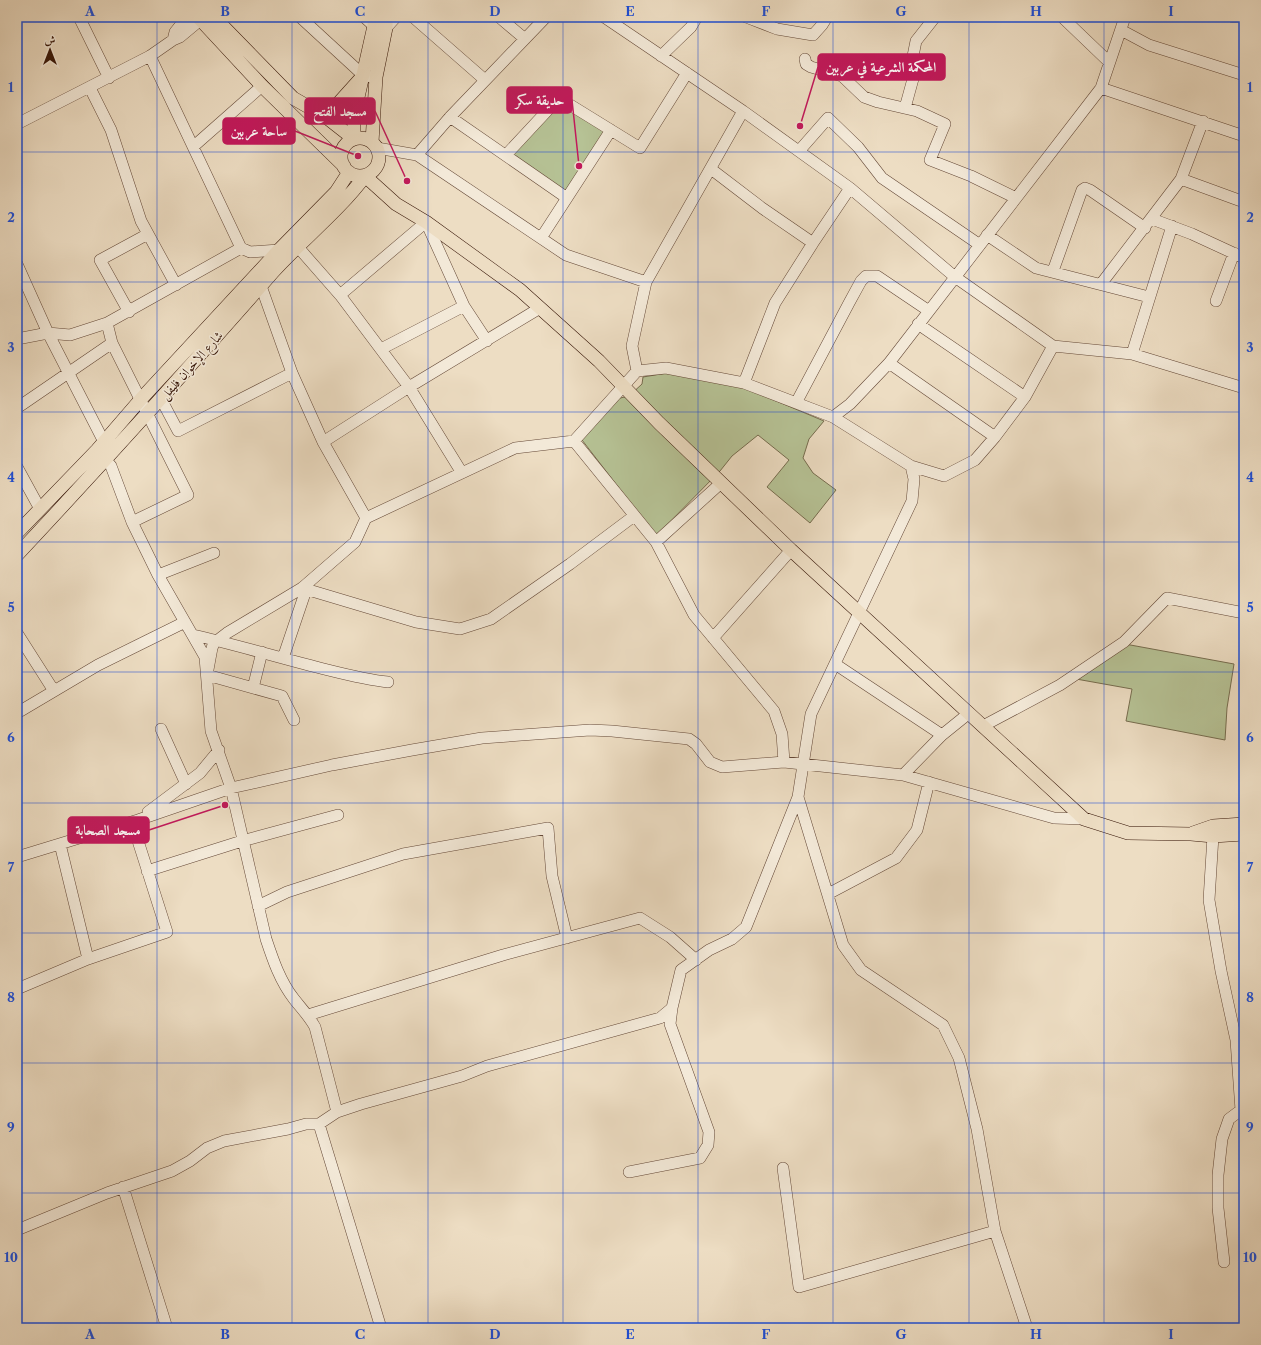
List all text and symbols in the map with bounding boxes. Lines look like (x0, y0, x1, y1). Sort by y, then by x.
text: A (84, 3, 96, 19)
text: B (220, 3, 230, 19)
text: C (355, 3, 365, 19)
text: D (489, 3, 501, 19)
text: E (625, 3, 635, 19)
text: F (762, 3, 771, 19)
text: G (895, 3, 907, 19)
text: H (1030, 3, 1042, 19)
text: I (1168, 3, 1174, 19)
north arrow (30, 30, 70, 70)
text: ش (45, 33, 56, 47)
callout: المحكمة الشرعية في عربين (818, 54, 945, 80)
text: المحكمة الشرعية في عربين (826, 58, 936, 79)
text: 1 (8, 79, 14, 95)
text: 1 (1247, 79, 1253, 95)
callout: حديقة سكر (507, 87, 572, 113)
text: حديقة سكر (513, 91, 565, 110)
callout: مسجد الفتح (305, 98, 375, 124)
text: مسجد الفتح (313, 102, 367, 124)
callout: ساحة عربين (223, 118, 295, 144)
text: ساحة عربين (231, 122, 287, 141)
text: 2 (7, 209, 15, 225)
text: 2 (1246, 209, 1254, 225)
street label: شارع الإخوان فليفل (156, 327, 229, 405)
text: 3 (7, 339, 15, 355)
text: 3 (1246, 339, 1254, 355)
text: 4 (7, 469, 15, 485)
text: 4 (1246, 469, 1254, 485)
text: 5 (7, 599, 15, 615)
text: 5 (1246, 599, 1254, 615)
text: 6 (7, 729, 15, 745)
text: 6 (1246, 729, 1254, 745)
callout: مسجد الصحابة (68, 817, 149, 843)
text: مسجد الصحابة (75, 821, 141, 839)
text: 7 (8, 859, 15, 875)
text: 7 (1247, 859, 1254, 875)
text: 8 (7, 989, 15, 1005)
text: 8 (1246, 989, 1254, 1005)
text: 9 (7, 1119, 15, 1135)
text: 9 (1246, 1119, 1254, 1135)
text: 10 (4, 1249, 18, 1265)
text: 10 (1243, 1249, 1257, 1265)
text: A (84, 1326, 96, 1342)
text: B (220, 1326, 230, 1342)
text: C (355, 1326, 365, 1342)
text: D (489, 1326, 501, 1342)
text: E (625, 1326, 635, 1342)
text: F (762, 1326, 771, 1342)
text: G (895, 1326, 907, 1342)
text: H (1030, 1326, 1042, 1342)
text: I (1168, 1326, 1174, 1342)

